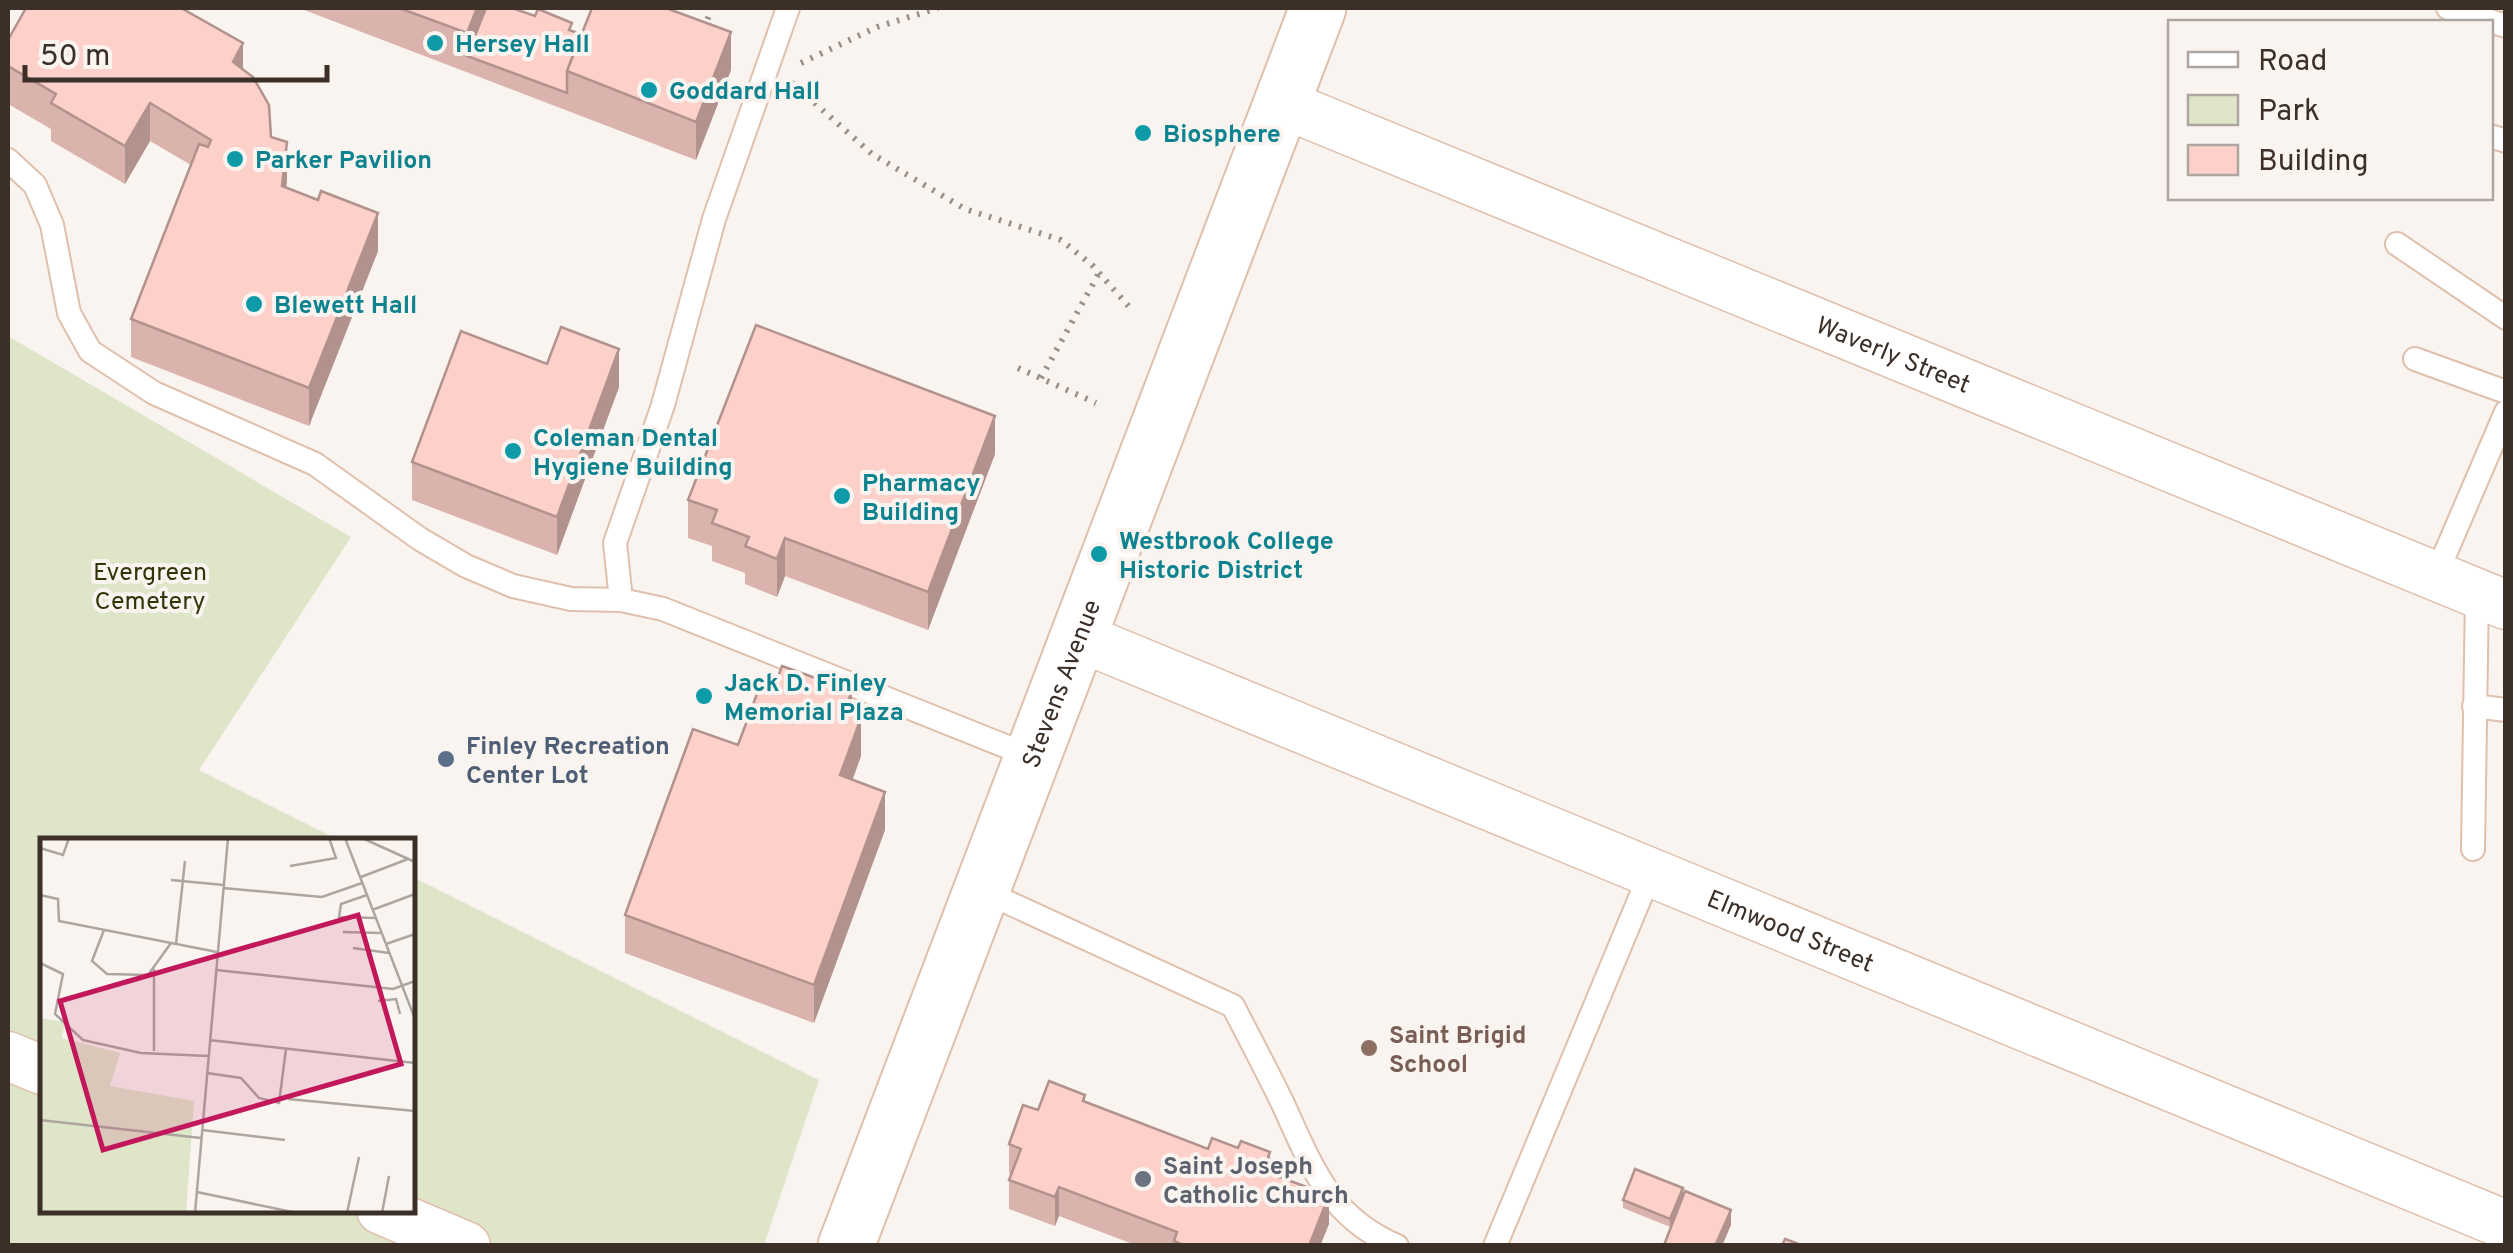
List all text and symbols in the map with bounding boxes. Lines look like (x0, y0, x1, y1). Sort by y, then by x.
scale bar (25, 20, 328, 82)
legend (2168, 20, 2493, 200)
place label: Hersey Hall (455, 30, 590, 62)
marker: Hersey Hall (424, 32, 446, 54)
text: 50 m (40, 39, 110, 76)
text: Road (2258, 44, 2327, 81)
place label: Goddard Hall (669, 77, 820, 109)
marker: Goddard Hall (638, 79, 660, 101)
text: Park (2258, 94, 2320, 131)
place label: Biosphere (1163, 120, 1281, 152)
marker: Biosphere (1132, 122, 1154, 144)
text: Building (2258, 144, 2369, 181)
place label: Parker Pavilion (255, 146, 432, 178)
marker: Parker Pavilion (224, 148, 246, 170)
place label: Blewett Hall (274, 291, 417, 323)
marker: Blewett Hall (243, 293, 265, 315)
street label: Waverly Street (1810, 311, 1974, 403)
place label: Coleman Dental Hygiene Building (533, 424, 733, 485)
marker: Coleman Dental Hygiene Building (502, 440, 524, 462)
place label: Pharmacy Building (862, 469, 980, 530)
marker: Pharmacy Building (831, 485, 853, 507)
place label: Westbrook College Historic District (1119, 527, 1334, 588)
marker: Westbrook College Historic District (1088, 543, 1110, 565)
park label: Evergreen Cemetery (93, 558, 207, 619)
street label: Stevens Avenue (1017, 596, 1110, 773)
place label: Jack D. Finley Memorial Plaza (724, 669, 904, 730)
marker: Jack D. Finley Memorial Plaza (693, 685, 715, 707)
place label: Finley Recreation Center Lot (466, 732, 670, 793)
marker: Finley Recreation Center Lot (435, 748, 457, 770)
inset map (40, 838, 415, 1213)
street label: Elmwood Street (1701, 884, 1878, 982)
place label: Saint Brigid School (1389, 1021, 1526, 1082)
marker: Saint Brigid School (1358, 1037, 1380, 1059)
place label: Saint Joseph Catholic Church (1163, 1152, 1349, 1213)
marker: Saint Joseph Catholic Church (1132, 1168, 1154, 1190)

